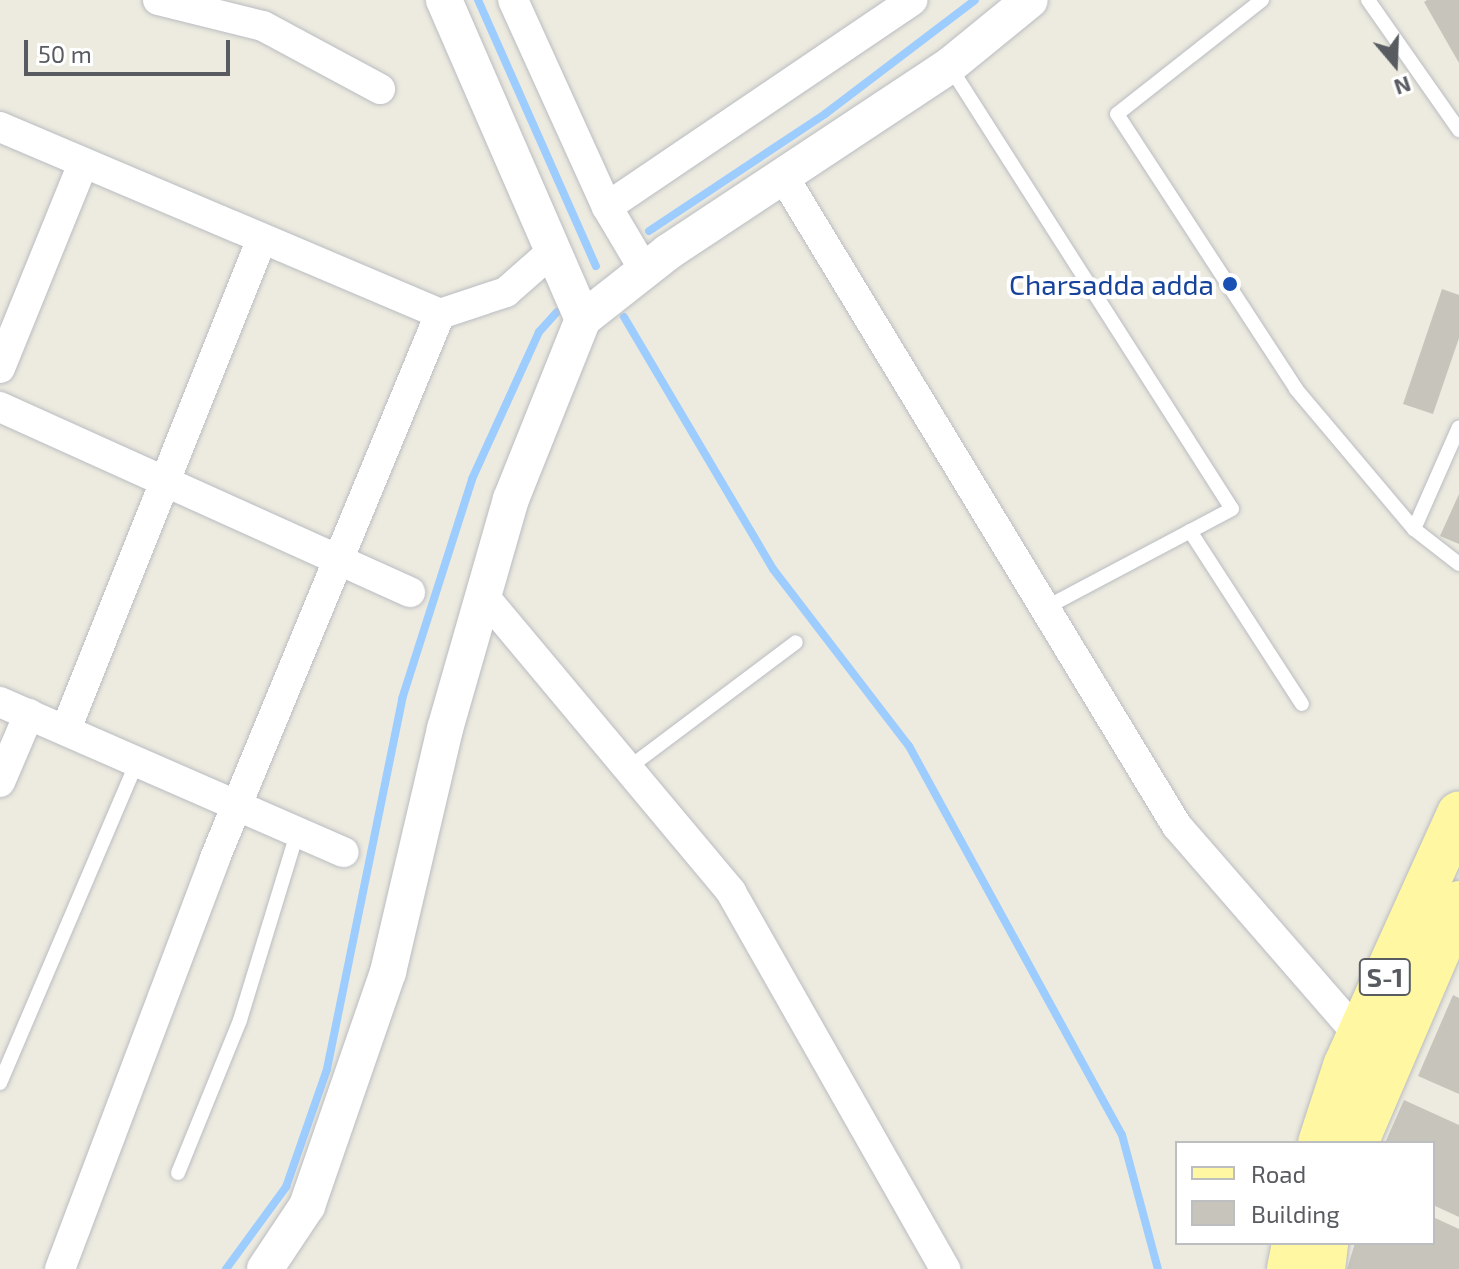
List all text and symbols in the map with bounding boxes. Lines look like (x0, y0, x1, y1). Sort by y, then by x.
scale bar (28, 24, 234, 74)
north arrow (1355, 24, 1435, 104)
text: 50 m (38, 39, 92, 68)
text: N (1391, 72, 1415, 102)
place label: Charsadda adda (1009, 267, 1214, 301)
marker: Charsadda adda (1221, 275, 1239, 293)
road number: S-1 (1357, 955, 1413, 999)
legend (1175, 1141, 1435, 1245)
text: Road (1251, 1159, 1306, 1188)
text: Building (1251, 1199, 1340, 1228)

